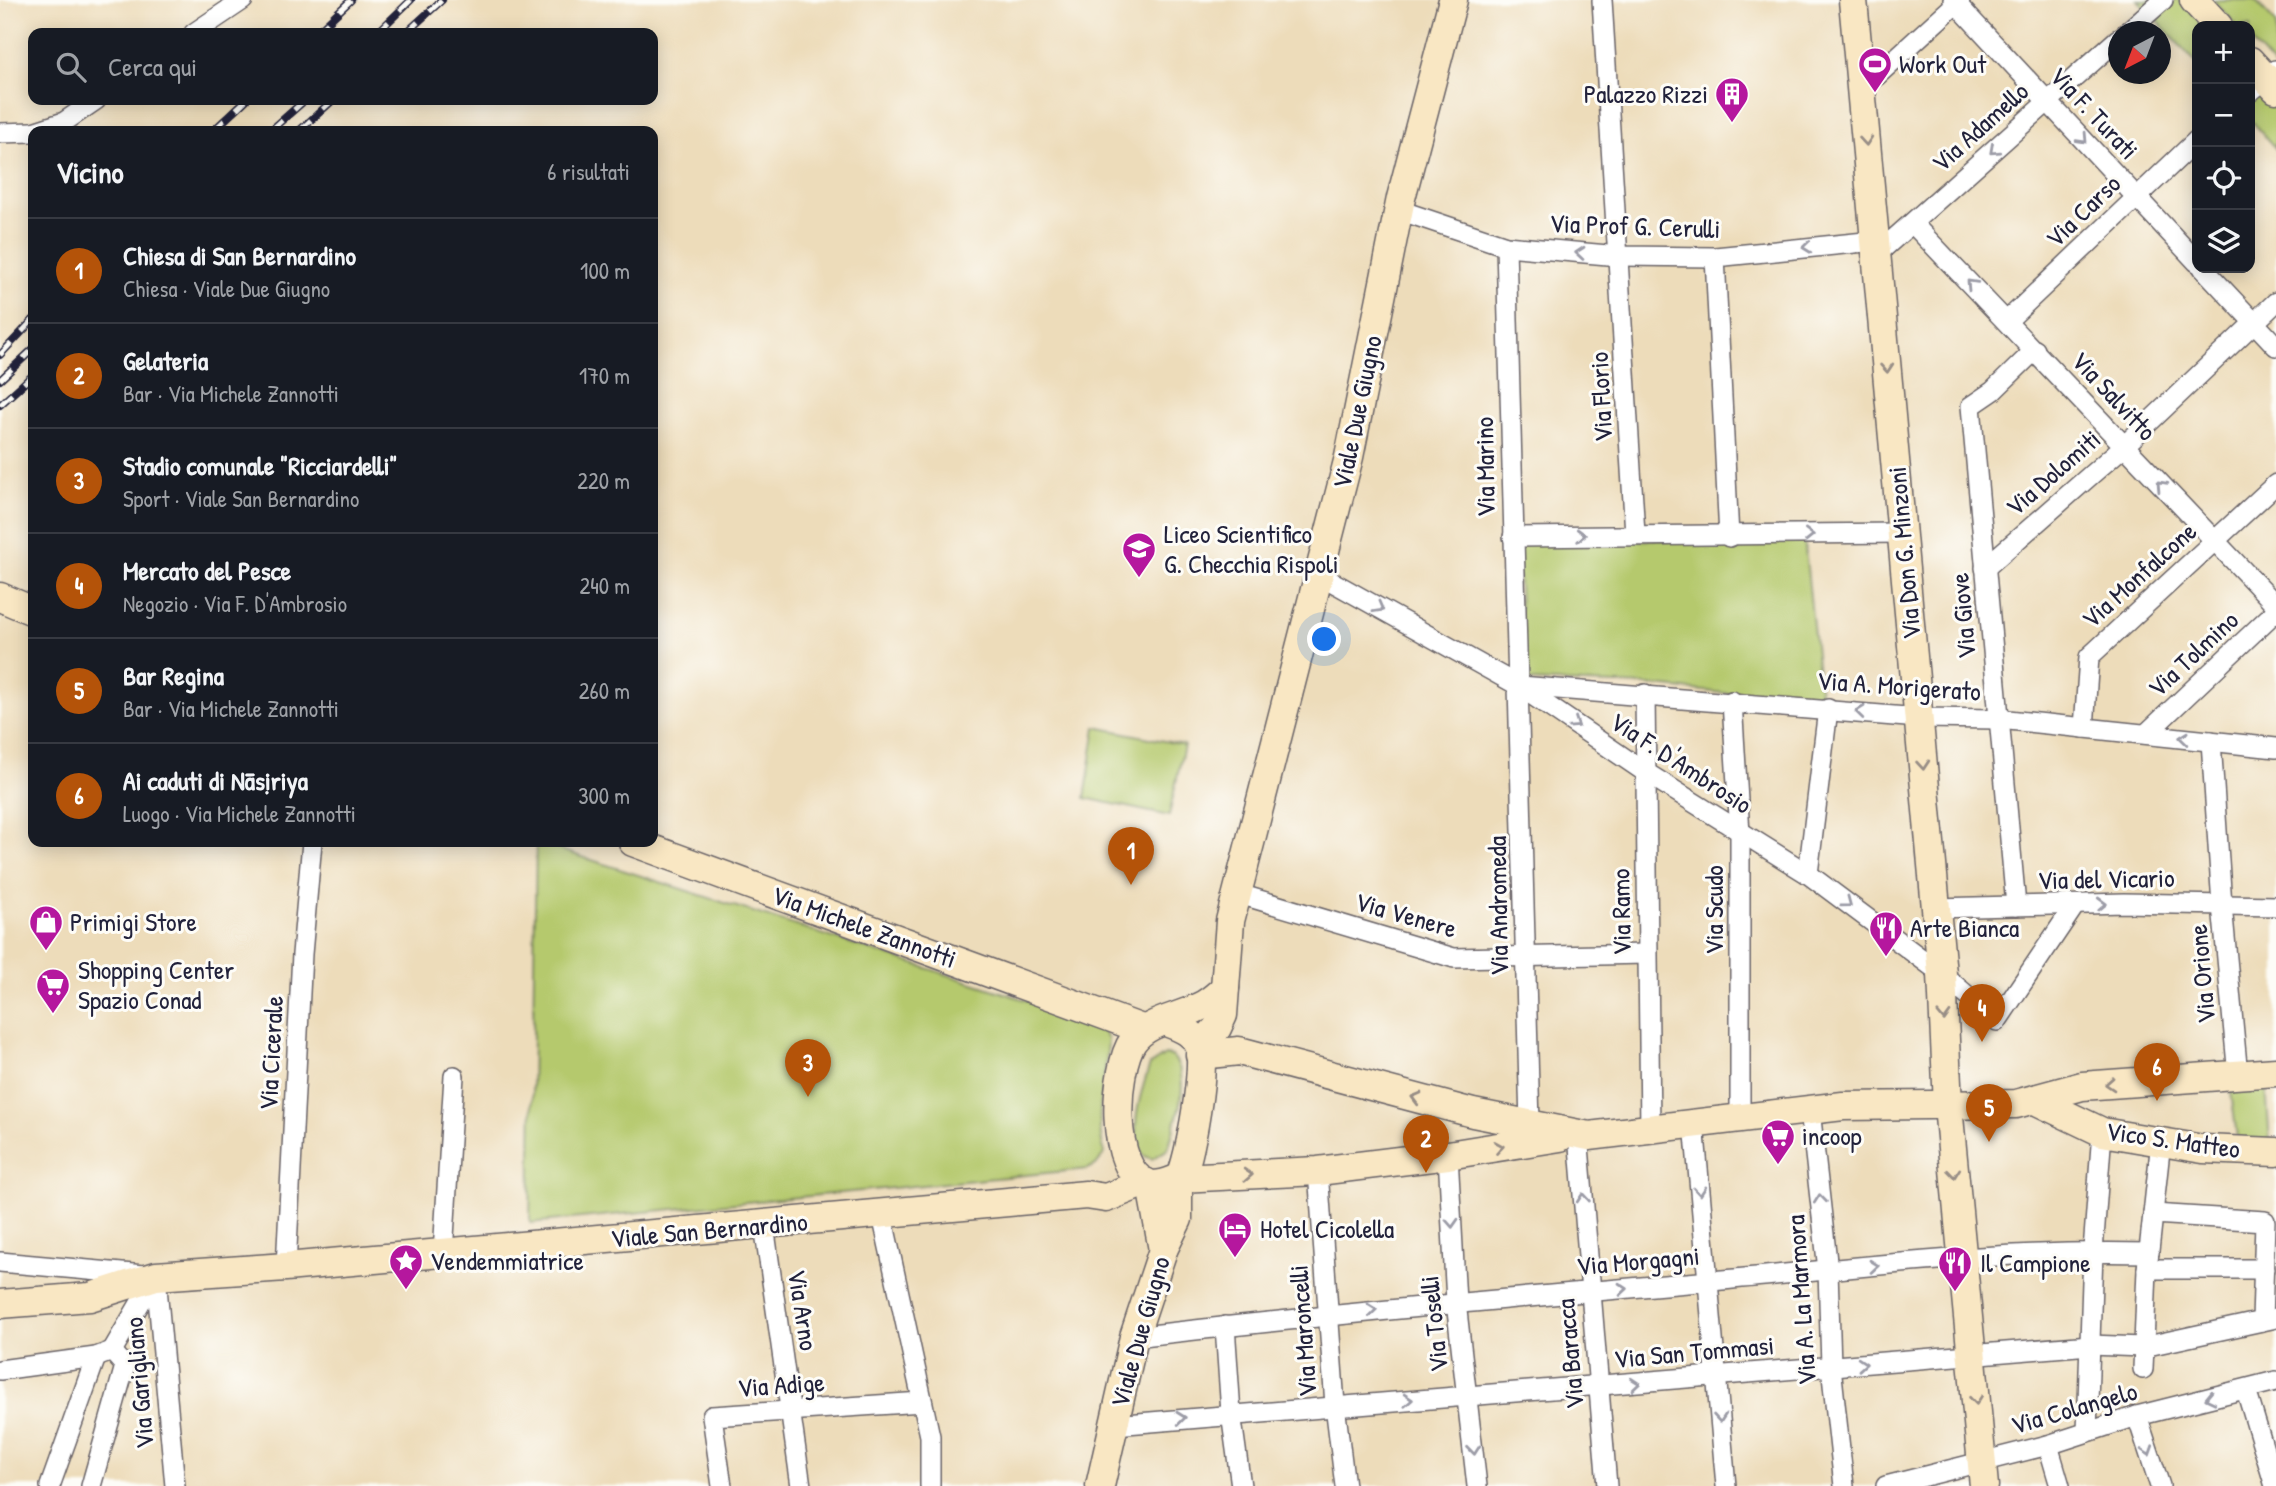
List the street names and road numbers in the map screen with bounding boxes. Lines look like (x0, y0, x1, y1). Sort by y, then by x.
street label: Via F. Turati (2042, 59, 2147, 167)
street label: Via Adamello (1924, 74, 2036, 180)
street label: Via Carso (2038, 166, 2128, 255)
street label: Via Prof G. Cerulli (1549, 205, 1721, 246)
street label: Viale Due Giugno (1323, 332, 1390, 492)
street label: Via Salvitto (2064, 343, 2165, 448)
street label: Via Florio (1581, 351, 1620, 443)
street label: Via Marino (1466, 417, 1503, 517)
street label: Via Dolomiti (1998, 422, 2108, 524)
street label: Via Don G. Minzoni (1879, 465, 1928, 641)
street label: Via Monfalcone (2074, 514, 2204, 636)
street label: Via Giove (1941, 572, 1984, 660)
street label: Via Tolmino (2140, 603, 2246, 705)
street label: Via A. Morigerato (1816, 662, 1982, 709)
street label: Via F. D'Ambrosio (1604, 704, 1759, 821)
street label: Via Andromeda (1479, 836, 1516, 976)
street label: Via del Vicario (2037, 860, 2175, 897)
street label: Via Scudo (1696, 865, 1731, 955)
street label: Via Ramo (1602, 868, 1639, 956)
street label: Via Michele Zannotti (767, 877, 961, 976)
street label: Via Venere (1351, 883, 1461, 946)
street label: Via Orione (2180, 923, 2223, 1025)
street label: Via Cicerale (250, 995, 291, 1111)
street label: Vico S. Matteo (2104, 1113, 2242, 1166)
street label: Viale San Bernardino (609, 1203, 809, 1256)
street label: Via A. La Marmora (1777, 1214, 1824, 1386)
street label: Via Morgagni (1575, 1238, 1701, 1283)
street label: Viale Due Giugno (1101, 1252, 1178, 1411)
street label: Via Maroncelli (1280, 1264, 1325, 1398)
street label: Via Arno (780, 1267, 827, 1353)
street label: Via Toselli (1411, 1274, 1456, 1374)
street label: Via Baracca (1547, 1297, 1592, 1411)
street label: Via Garigliano (115, 1316, 162, 1450)
street label: Via San Tommasi (1612, 1327, 1775, 1376)
street label: Via Adige (736, 1364, 826, 1405)
street label: Via Colangelo (2007, 1373, 2141, 1442)

